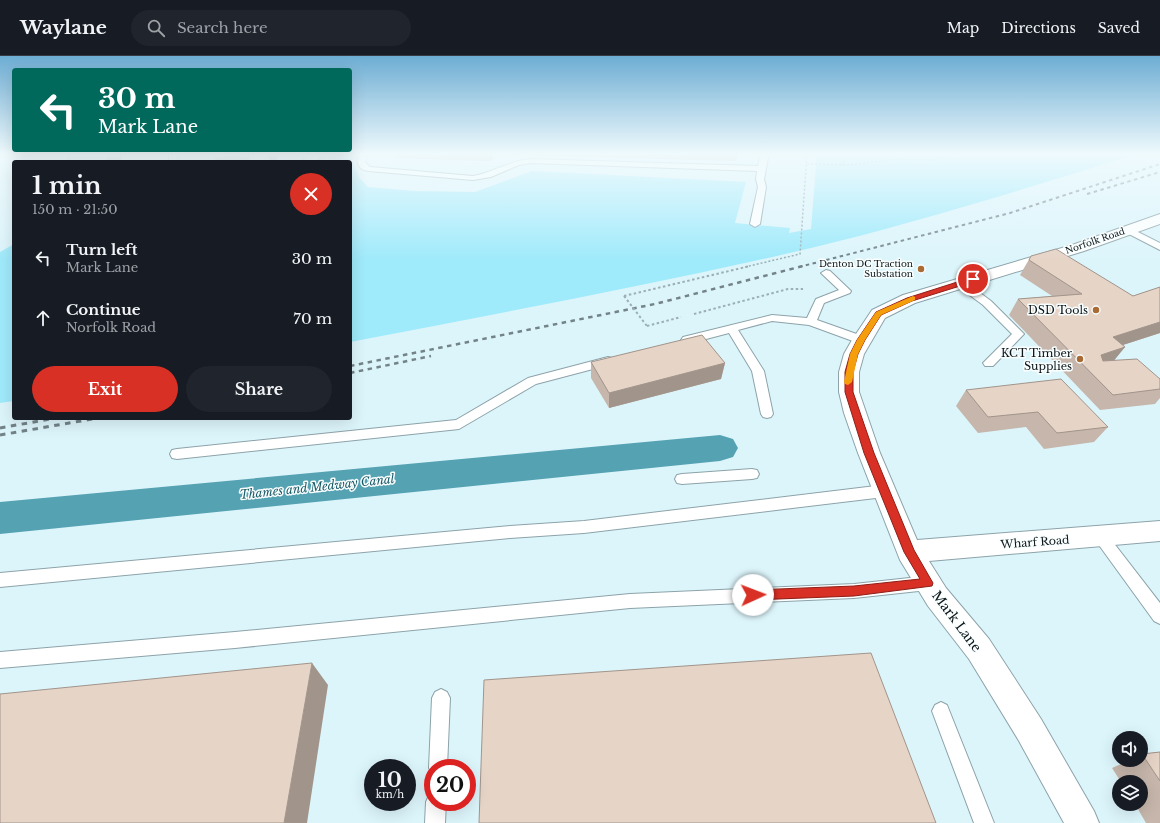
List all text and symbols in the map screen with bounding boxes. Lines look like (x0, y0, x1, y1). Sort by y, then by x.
search box (131, 10, 411, 46)
text: Waylane (20, 16, 107, 39)
icon: search (145, 17, 167, 39)
text: Search here (177, 18, 268, 37)
text: Map (947, 19, 979, 37)
text: Directions (1001, 19, 1076, 37)
text: Saved (1098, 19, 1140, 37)
text: 30 m (98, 81, 175, 116)
icon: left (32, 84, 84, 136)
text: Mark Lane (98, 116, 198, 138)
text: 1 min (32, 171, 102, 200)
button: close (290, 173, 332, 215)
text: 150 m · 21:50 (32, 201, 118, 218)
street label: Norfolk Road (1064, 225, 1126, 256)
text: Turn left (66, 240, 137, 259)
icon: left (32, 247, 54, 269)
text: 30 m (292, 249, 332, 268)
place label: Denton DC Traction Substation (819, 258, 913, 279)
text: Mark Lane (66, 259, 138, 276)
pin (956, 262, 990, 296)
marker: Denton DC Traction Substation (916, 264, 926, 274)
icon: arrive (962, 268, 984, 290)
text: Continue (66, 300, 141, 319)
place label: DSD Tools (1028, 303, 1088, 317)
marker: DSD Tools (1091, 305, 1101, 315)
icon: ahead (32, 307, 54, 329)
text: 70 m (293, 309, 332, 328)
text: Norfolk Road (66, 319, 156, 336)
place label: KCT Timber Supplies (1001, 346, 1073, 373)
marker: KCT Timber Supplies (1075, 354, 1085, 364)
button: Exit (32, 366, 178, 412)
button: Share (186, 366, 332, 412)
water label: Thames and Medway Canal (239, 471, 395, 502)
street label: Wharf Road (999, 533, 1070, 551)
position arrow (732, 574, 774, 616)
street label: Mark Lane (928, 587, 985, 655)
map controls (1112, 731, 1148, 811)
button: sound (1112, 731, 1148, 767)
speed limit sign: 20 (424, 759, 476, 811)
text: 10 (378, 768, 402, 792)
button: layers (1112, 775, 1148, 811)
text: km/h (376, 788, 404, 801)

